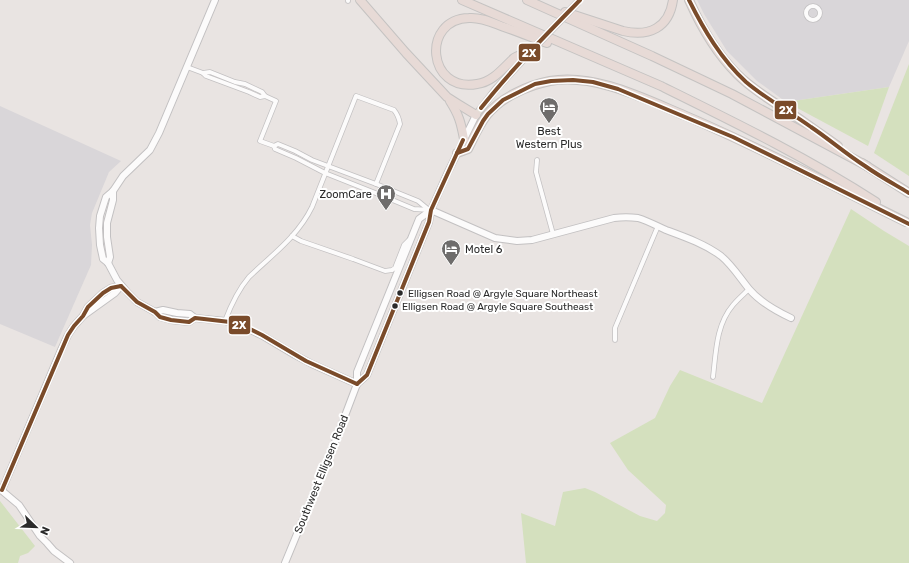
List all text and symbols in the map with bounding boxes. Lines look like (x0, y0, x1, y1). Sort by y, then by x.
line badge: 2X (518, 43, 541, 62)
text: 2X (522, 47, 537, 60)
hotel icon: Best Western Plus (538, 96, 560, 124)
line badge: 2X (774, 100, 797, 120)
text: 2X (779, 104, 794, 117)
place label: Best Western Plus (516, 125, 583, 151)
hospital icon: ZoomCare (375, 183, 397, 211)
place label: ZoomCare (320, 188, 372, 201)
hotel icon: Motel 6 (440, 238, 462, 266)
place label: Motel 6 (465, 243, 503, 256)
marker: Elligsen Road @ Argyle Square Northeast (395, 288, 405, 298)
place label: Elligsen Road @ Argyle Square Northeast (408, 288, 598, 300)
marker: Elligsen Road @ Argyle Square Southeast (390, 301, 400, 311)
place label: Elligsen Road @ Argyle Square Southeast (402, 301, 593, 313)
line badge: 2X (228, 315, 251, 335)
text: 2X (232, 319, 247, 332)
street label: Southwest Elligsen Road (292, 413, 351, 535)
north arrow (16, 507, 56, 547)
text: N (37, 525, 52, 537)

